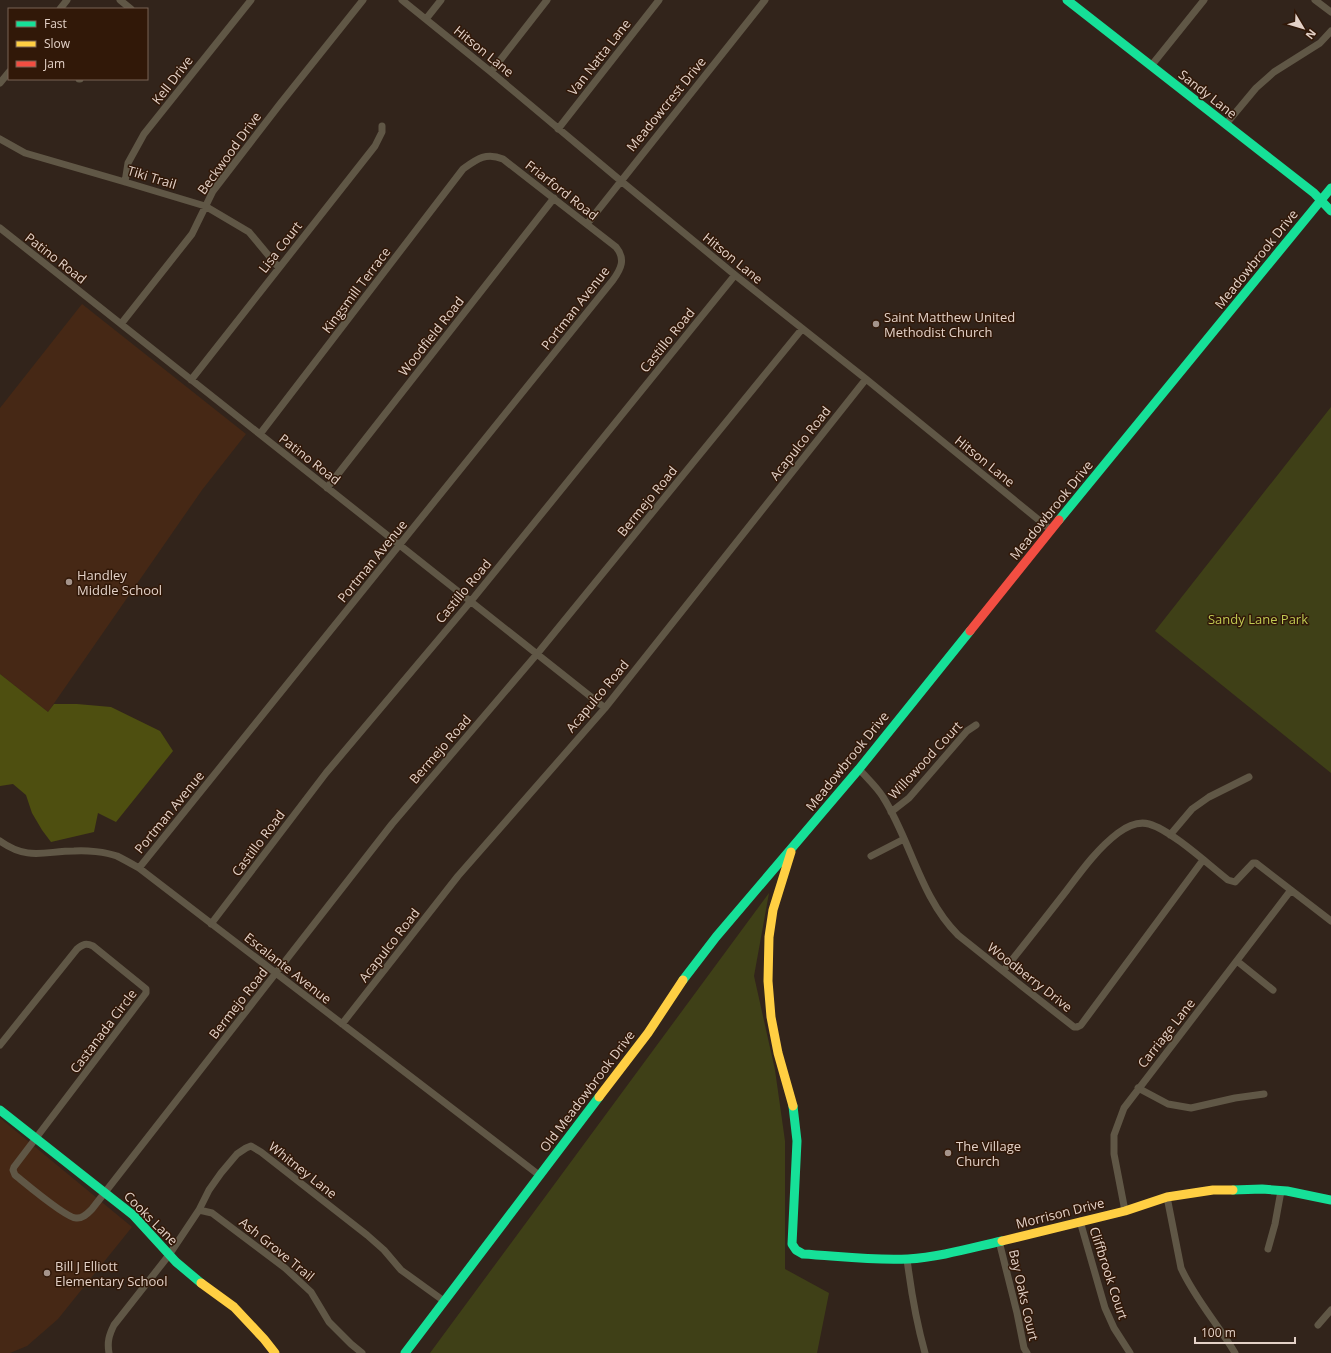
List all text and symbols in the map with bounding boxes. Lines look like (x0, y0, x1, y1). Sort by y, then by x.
legend (8, 8, 148, 80)
north arrow (1283, 8, 1323, 48)
text: Fast (44, 15, 67, 32)
street label: Van Natta Lane (563, 15, 635, 99)
street label: Hitson Lane (450, 21, 518, 81)
text: N (1303, 26, 1320, 43)
text: Slow (44, 35, 71, 52)
street label: Kell Drive (147, 52, 197, 108)
street label: Meadowcrest Drive (622, 53, 710, 155)
text: Jam (43, 55, 65, 72)
street label: Sandy Lane (1175, 66, 1241, 122)
street label: Beckwood Drive (193, 108, 265, 198)
street label: Friarford Road (522, 156, 602, 224)
street label: Tiki Trail (125, 161, 179, 193)
street label: Meadowbrook Drive (1210, 206, 1302, 312)
street label: Lisa Court (254, 217, 306, 276)
street label: Patino Road (22, 228, 90, 288)
street label: Hitson Lane (699, 228, 767, 288)
street label: Kingsmill Terrace (318, 243, 394, 337)
street label: Portman Avenue (537, 262, 613, 354)
street label: Woodfield Road (394, 293, 468, 379)
street label: Castillo Road (635, 304, 699, 376)
place label: Saint Matthew United Methodist Church (884, 308, 1015, 341)
marker: Saint Matthew United Methodist Church (871, 319, 881, 329)
street label: Acapulco Road (765, 402, 835, 484)
street label: Patino Road (276, 429, 344, 489)
street label: Hitson Lane (951, 431, 1019, 491)
street label: Meadowbrook Drive (1005, 457, 1097, 563)
street label: Bermejo Road (613, 462, 681, 540)
street label: Portman Avenue (333, 516, 411, 606)
street label: Castillo Road (431, 555, 495, 627)
place label: Handley Middle School (77, 566, 162, 599)
marker: Handley Middle School (64, 577, 74, 587)
park label: Sandy Lane Park (1208, 610, 1308, 628)
street label: Acapulco Road (561, 656, 633, 736)
street label: Meadowbrook Drive (801, 708, 893, 814)
street label: Bermejo Road (405, 711, 475, 787)
street label: Willowood Court (884, 717, 966, 803)
street label: Portman Avenue (130, 767, 208, 857)
street label: Castillo Road (227, 806, 289, 880)
street label: Acapulco Road (354, 904, 424, 986)
street label: Escalante Avenue (241, 928, 335, 1008)
street label: Woodberry Drive (984, 938, 1076, 1016)
street label: Bermejo Road (204, 964, 272, 1042)
street label: Castanada Circle (65, 985, 141, 1077)
street label: Carriage Lane (1133, 995, 1199, 1071)
street label: Old Meadowbrook Drive (535, 1027, 639, 1155)
place label: The Village Church (956, 1137, 1021, 1170)
street label: Whitney Lane (265, 1138, 341, 1202)
marker: The Village Church (943, 1148, 953, 1158)
street label: Cooks Lane (120, 1187, 182, 1249)
street label: Morrison Drive (1014, 1193, 1106, 1233)
street label: Ash Grove Trail (236, 1213, 318, 1285)
street label: Cliffbrook Court (1086, 1224, 1133, 1322)
street label: Bay Oaks Court (1005, 1248, 1043, 1343)
place label: Bill J Elliott Elementary School (55, 1257, 167, 1290)
marker: Bill J Elliott Elementary School (42, 1268, 52, 1278)
scale bar (1195, 1319, 1295, 1345)
text: 100 m (1201, 1324, 1236, 1341)

